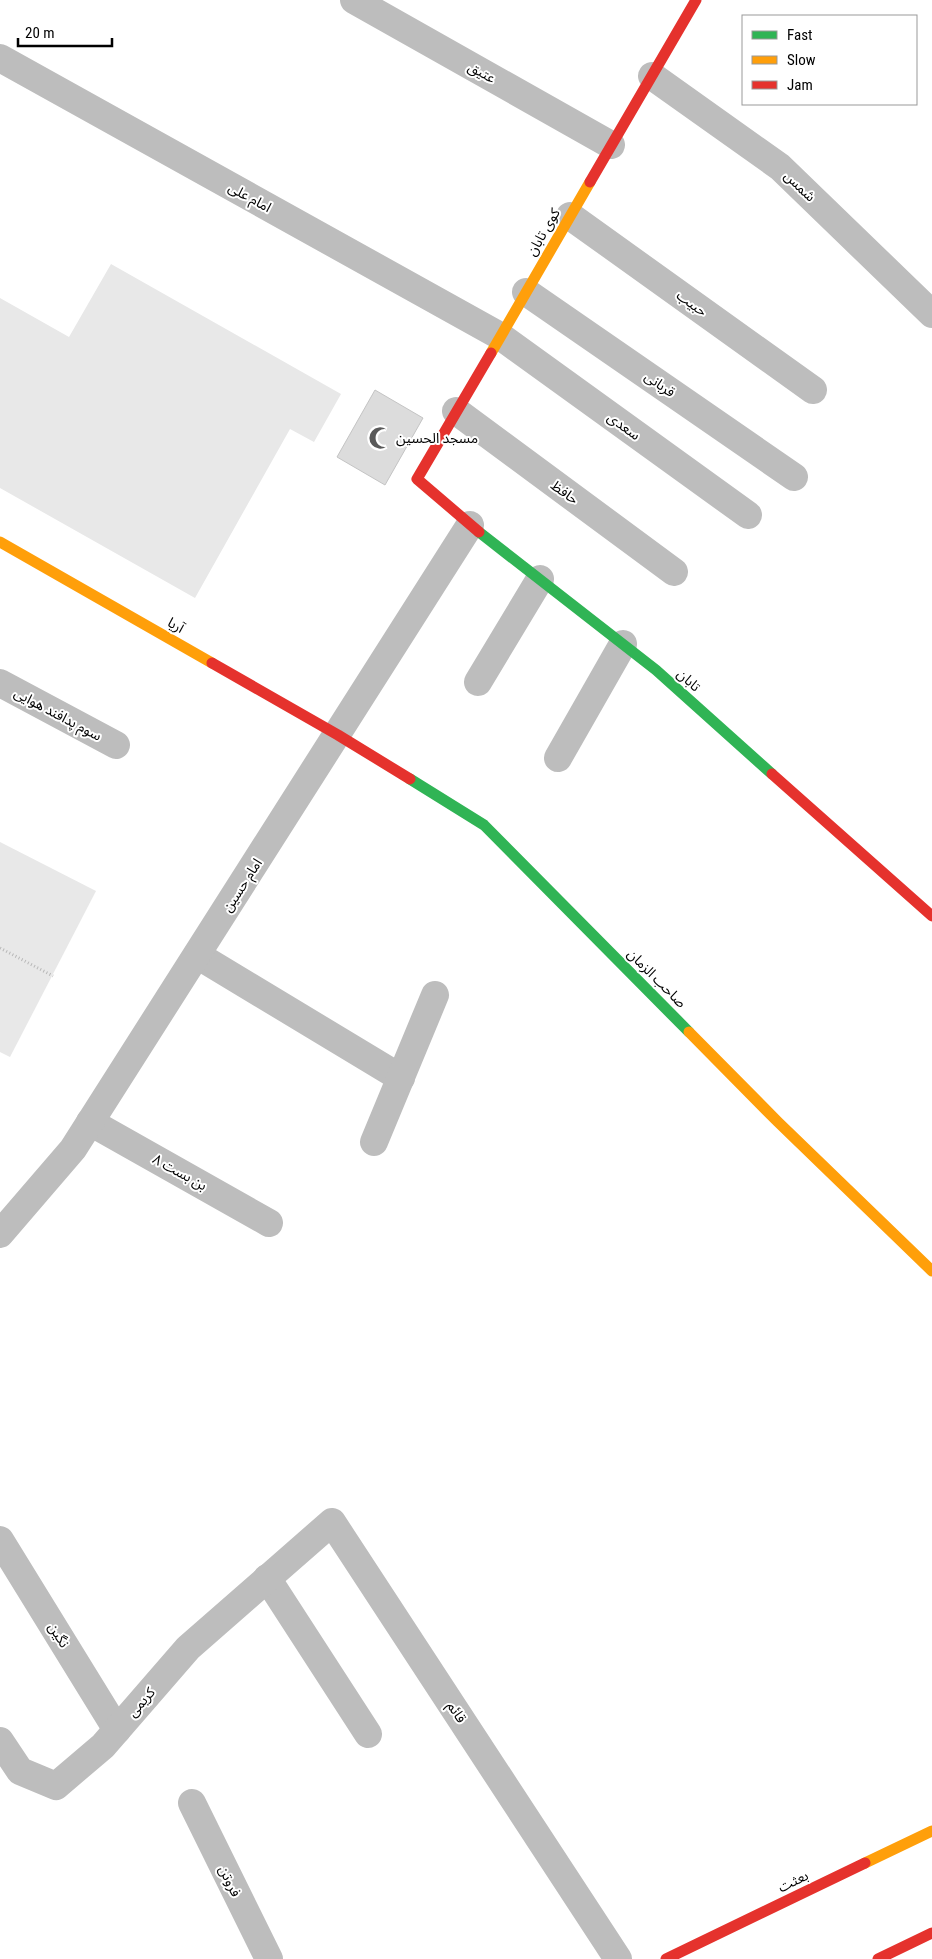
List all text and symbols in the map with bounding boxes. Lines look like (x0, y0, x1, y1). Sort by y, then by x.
scale bar (18, 15, 111, 47)
legend (742, 15, 917, 105)
text: 20 m (25, 24, 55, 42)
text: Fast (787, 26, 812, 44)
text: Slow (787, 51, 816, 69)
street label: عتیق (465, 58, 498, 88)
text: Jam (787, 76, 813, 94)
street label: شمس (780, 167, 819, 205)
street label: امام علی (224, 179, 274, 218)
street label: کوی تابان (523, 205, 564, 259)
street label: حبیب (674, 287, 710, 320)
street label: قربانی (641, 368, 678, 401)
street label: سعدی (604, 409, 643, 444)
mosque icon: مسجد الحسین (367, 425, 393, 451)
place label: مسجد الحسین (396, 430, 478, 447)
street label: حافظ (548, 477, 582, 507)
street label: آریا (164, 614, 188, 637)
street label: تابان (673, 665, 704, 695)
street label: سوم پدافند هوایی (10, 684, 104, 746)
street label: امام حسین (219, 855, 268, 916)
street label: صاحب الزمان (624, 945, 690, 1012)
street label: بن بست ۸ (150, 1151, 210, 1194)
street label: نگین (44, 1620, 73, 1651)
street label: کریمی (124, 1684, 159, 1721)
street label: قائم (442, 1698, 470, 1727)
street label: فروتن (215, 1863, 244, 1900)
street label: بعثت (775, 1867, 811, 1895)

